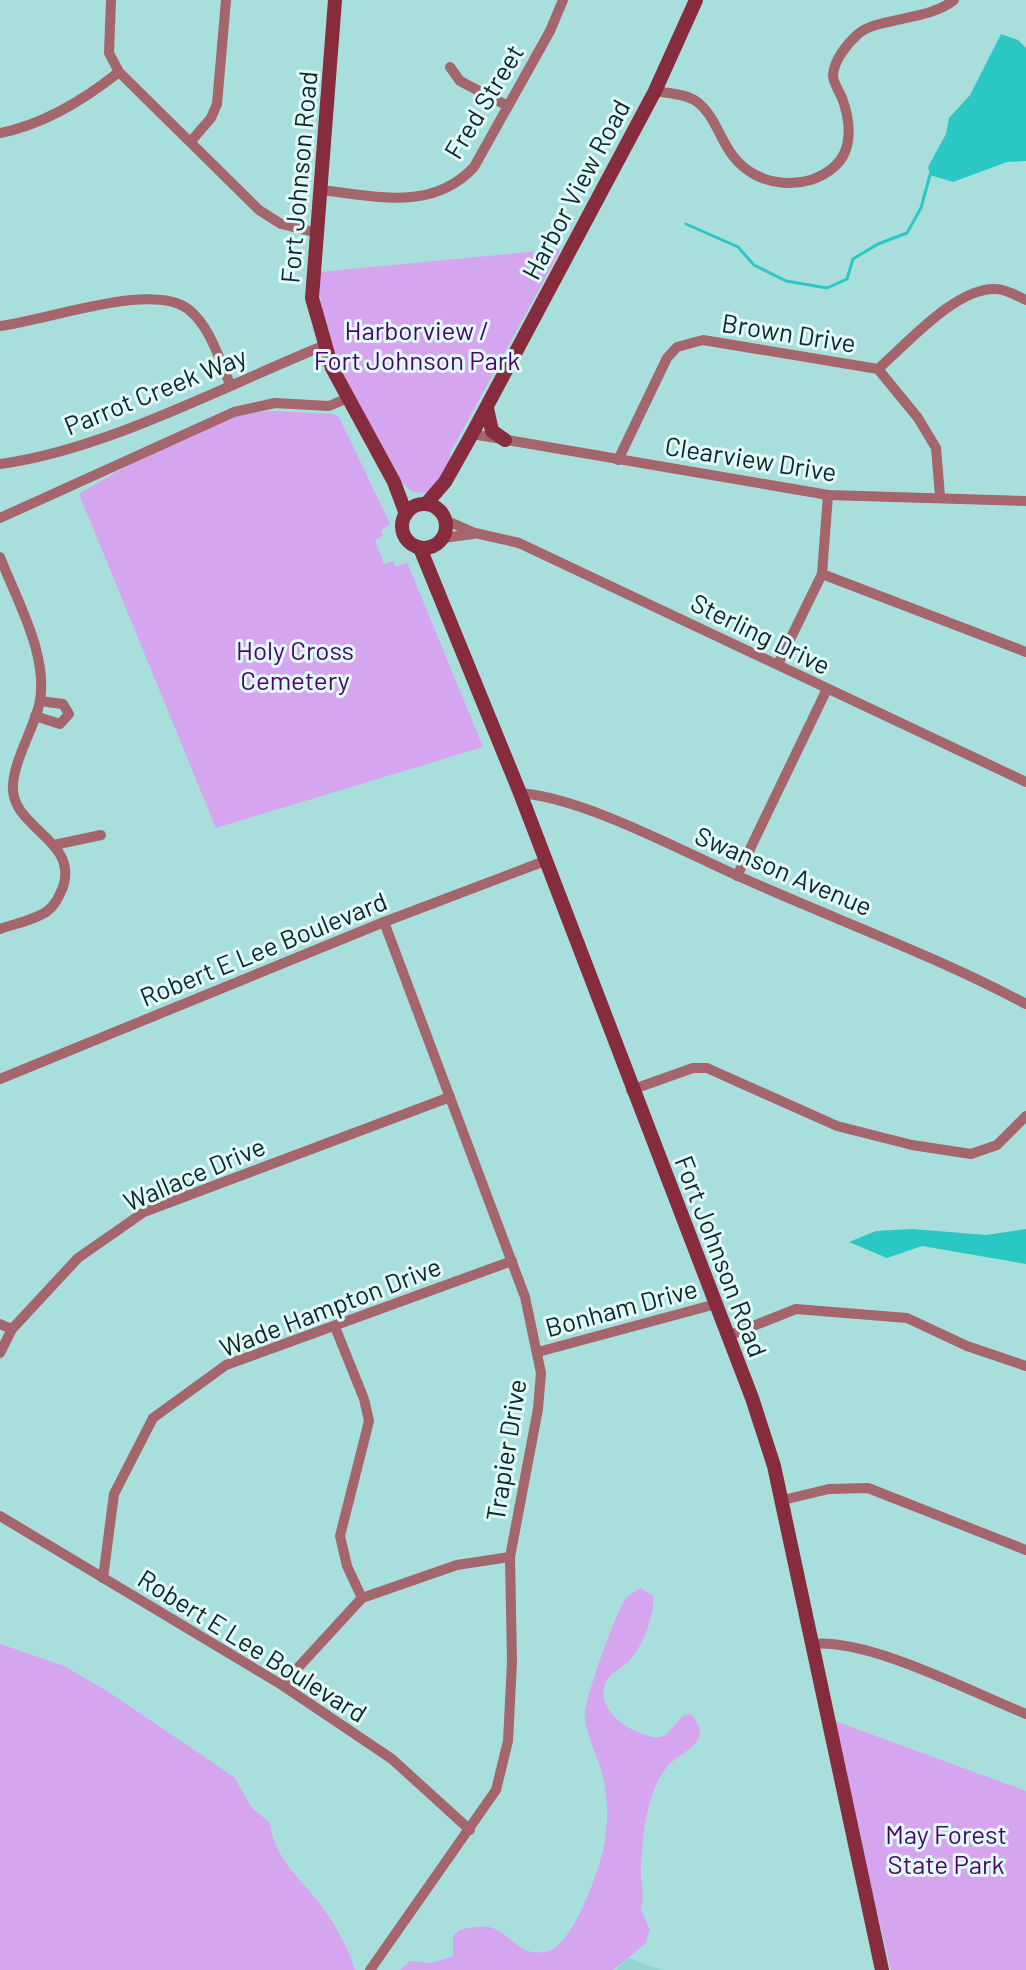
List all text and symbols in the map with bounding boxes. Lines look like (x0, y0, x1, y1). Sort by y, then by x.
street label: Fred Street (437, 38, 529, 164)
street label: Fort Johnson Road (273, 70, 323, 284)
street label: Harbor View Road (514, 94, 636, 284)
street label: Brown Drive (720, 306, 858, 358)
park label: Harborview / Fort Johnson Park (314, 314, 520, 375)
street label: Parrot Creek Way (59, 339, 251, 441)
street label: Clearview Drive (663, 429, 839, 487)
street label: Sterling Drive (686, 586, 836, 680)
park label: Holy Cross Cemetery (236, 634, 354, 695)
street label: Swanson Avenue (691, 819, 877, 921)
street label: Robert E Lee Boulevard (135, 884, 391, 1012)
street label: Wallace Drive (119, 1129, 269, 1217)
street label: Fort Johnson Road (669, 1151, 775, 1361)
street label: Wade Hampton Drive (215, 1249, 445, 1363)
street label: Bonham Drive (541, 1272, 701, 1342)
street label: Trapier Drive (478, 1377, 532, 1523)
street label: Robert E Lee Boulevard (133, 1562, 373, 1728)
park label: May Forest State Park (885, 1818, 1007, 1879)

